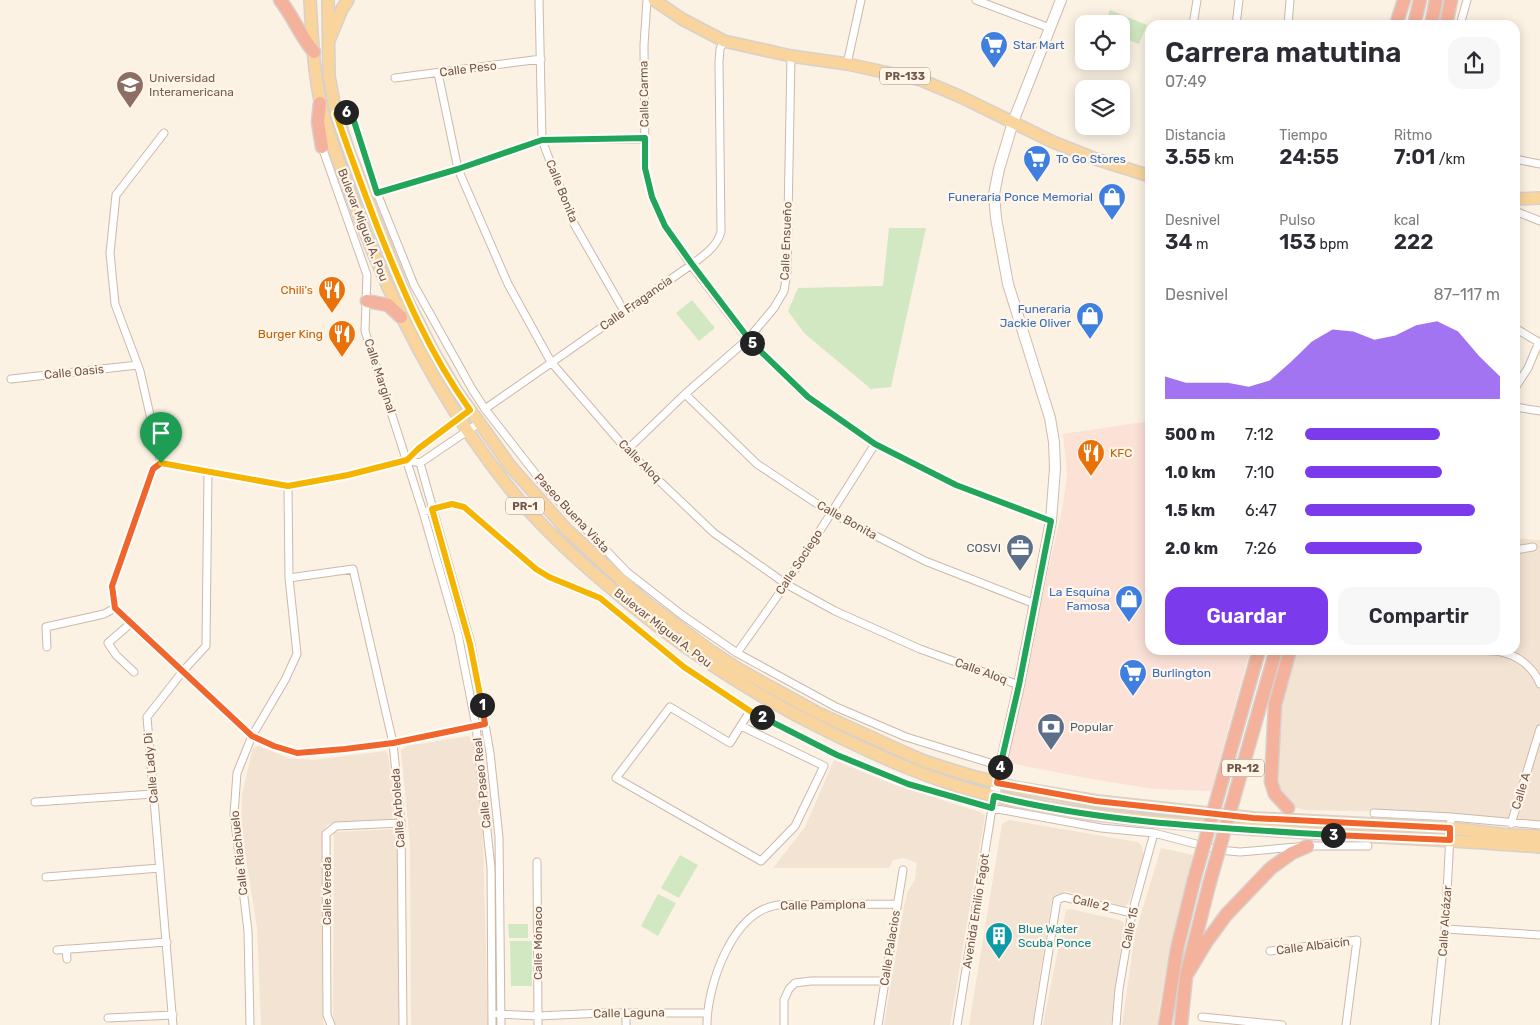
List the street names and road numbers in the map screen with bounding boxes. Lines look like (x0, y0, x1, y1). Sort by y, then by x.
street label: Calle Peso (439, 59, 497, 79)
street label: Calle Carma (636, 61, 652, 127)
road number: PR-133 (880, 68, 930, 84)
street label: Calle Bonita (543, 158, 581, 224)
street label: Bulevar Miguel A. Pou (335, 167, 391, 283)
street label: Calle Ensueño (778, 201, 794, 281)
street label: Calle Fragancia (597, 273, 675, 333)
street label: Calle Marginal (361, 337, 399, 415)
street label: Calle Oasis (43, 362, 105, 382)
street label: Calle Aloq (616, 437, 664, 485)
street label: Paseo Buena Vista (532, 470, 612, 556)
road number: PR-1 (506, 498, 544, 514)
street label: Calle Bonita (815, 498, 879, 542)
street label: Calle Sociego (773, 527, 825, 597)
street label: Bulevar Miguel A. Pou (612, 586, 714, 670)
street label: Calle Aloq (953, 655, 1009, 687)
street label: Calle Lady Di (141, 732, 161, 804)
street label: Calle Paseo Real (470, 737, 494, 829)
road number: PR-12 (1222, 760, 1264, 776)
street label: Calle Arboleda (388, 768, 408, 848)
street label: Calle A (1509, 771, 1533, 811)
street label: Calle Riachuelo (228, 810, 250, 896)
street label: Avenida Emilio Fagot (960, 852, 992, 969)
street label: Calle Vereda (320, 857, 334, 925)
street label: Calle Alcázar (1436, 885, 1454, 957)
street label: Calle 2 (1071, 892, 1111, 914)
street label: Calle Pamplona (780, 897, 866, 913)
street label: Calle Mónaco (531, 906, 545, 980)
street label: Calle 15 (1119, 906, 1141, 950)
street label: Calle Palacios (877, 909, 903, 987)
street label: Calle Albaicín (1275, 935, 1351, 957)
street label: Calle Laguna (593, 1005, 665, 1021)

